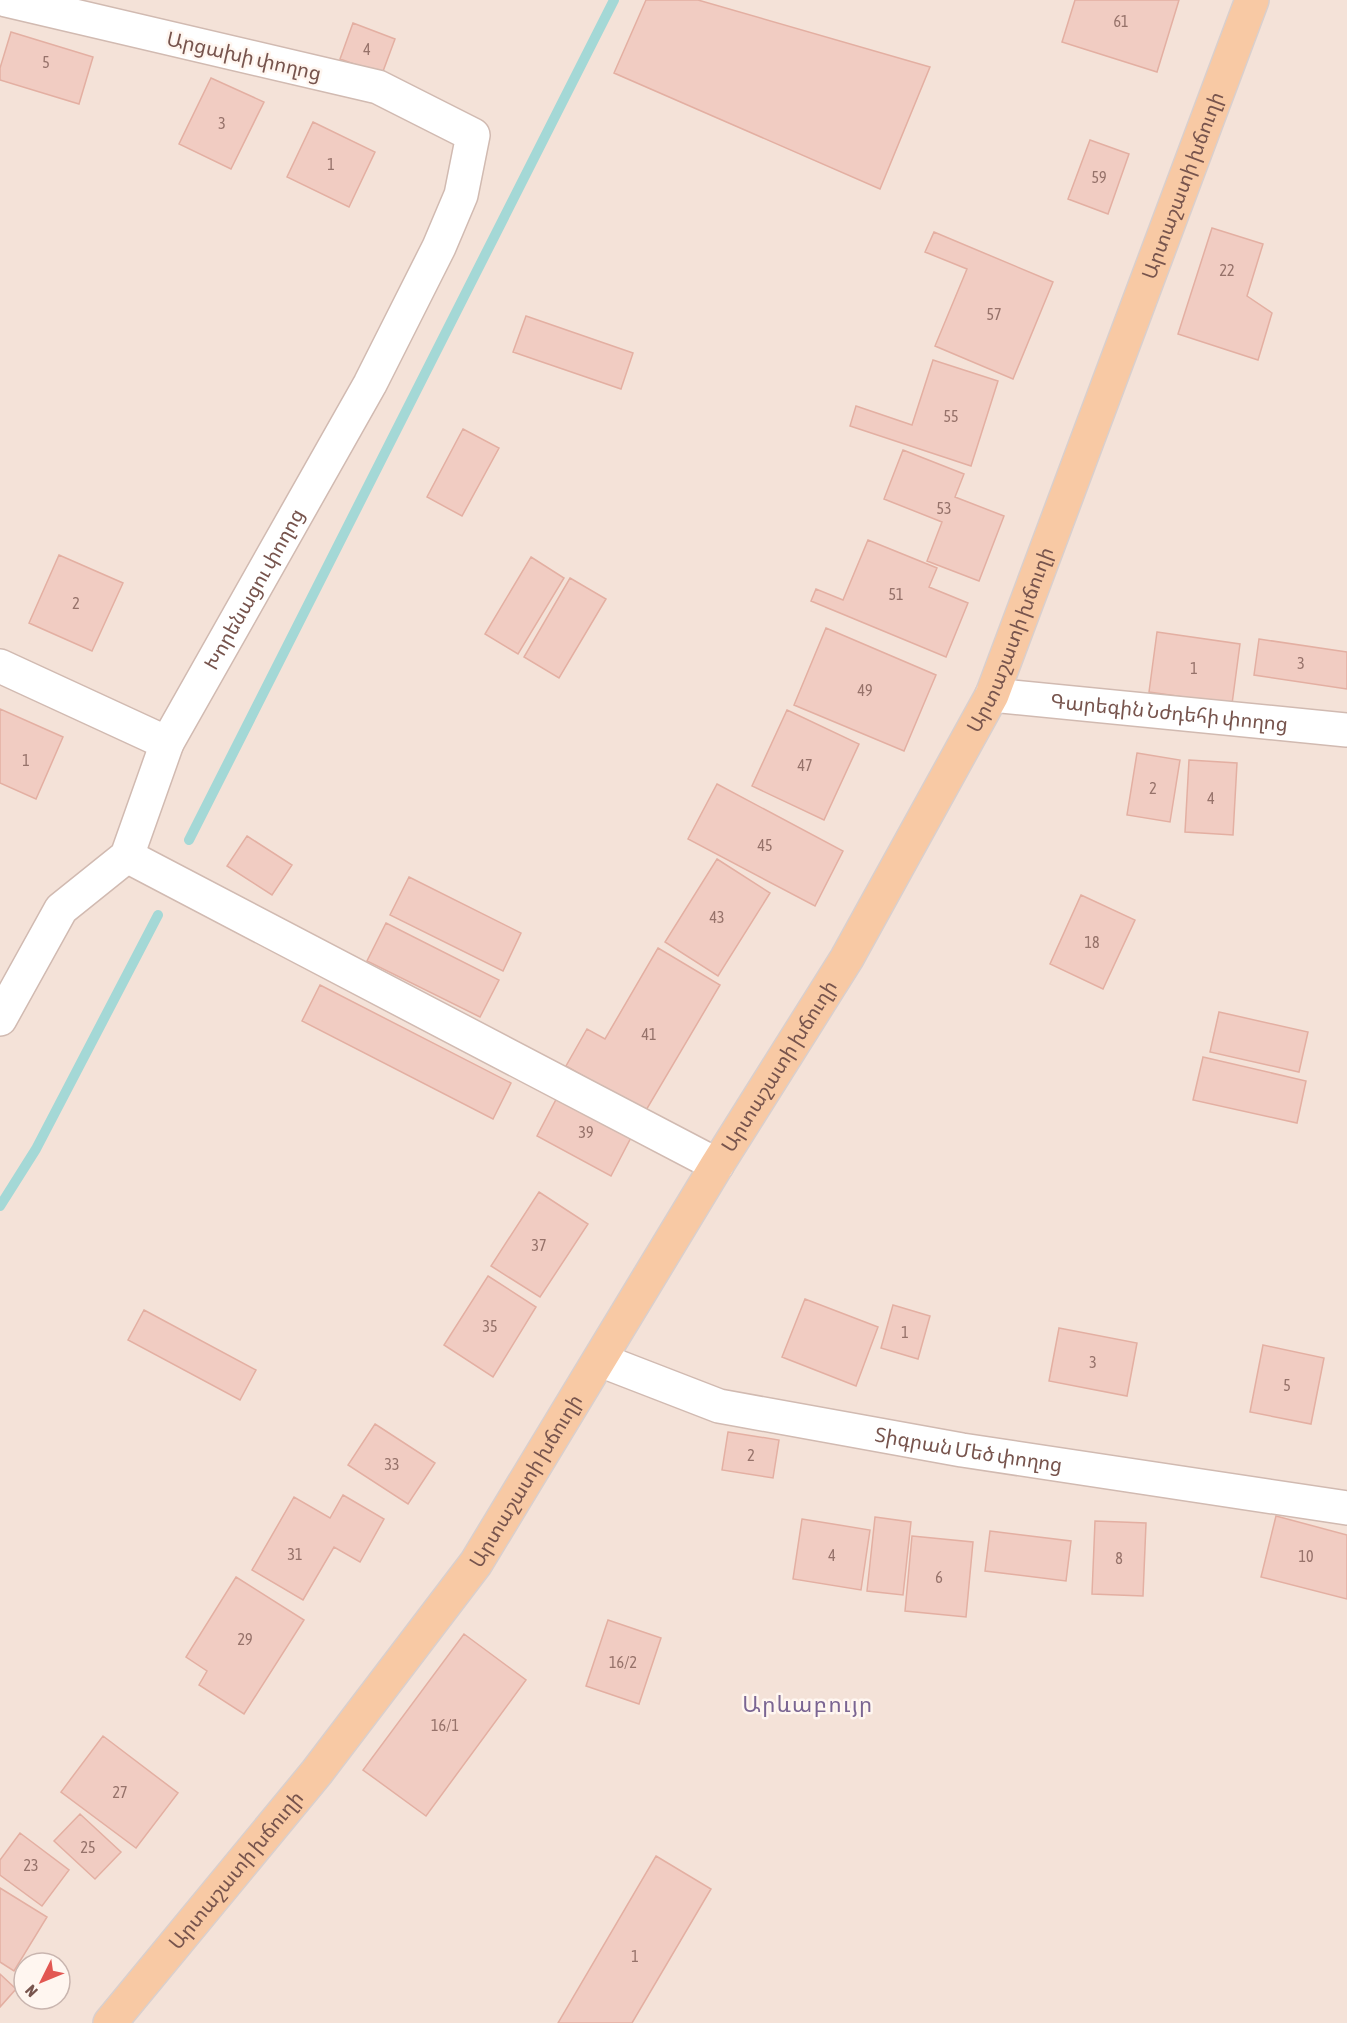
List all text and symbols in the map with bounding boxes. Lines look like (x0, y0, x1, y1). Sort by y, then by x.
house number: 61 (1113, 12, 1129, 30)
street label: Արցախի փողոց (164, 27, 324, 85)
house number: 4 (363, 40, 371, 58)
house number: 5 (42, 53, 50, 71)
street label: Արտաշատի խճուղի (1137, 88, 1229, 282)
house number: 3 (218, 114, 226, 132)
house number: 1 (327, 155, 335, 173)
house number: 59 (1091, 168, 1107, 186)
house number: 22 (1219, 261, 1235, 279)
house number: 57 (986, 305, 1002, 323)
house number: 55 (943, 407, 959, 425)
house number: 53 (936, 499, 952, 517)
street label: Խորենացու փողոց (199, 504, 309, 674)
street label: Արտաշատի խճուղի (962, 544, 1058, 736)
house number: 51 (888, 585, 904, 603)
house number: 2 (72, 594, 80, 612)
house number: 3 (1297, 654, 1305, 672)
house number: 1 (1190, 659, 1198, 677)
house number: 49 (857, 681, 873, 699)
street label: Գարեգին Նժդեհի փողոց (1049, 689, 1289, 736)
house number: 1 (22, 751, 30, 769)
house number: 47 (797, 756, 813, 774)
house number: 2 (1149, 779, 1157, 797)
house number: 4 (1207, 789, 1215, 807)
house number: 45 (757, 836, 773, 854)
house number: 43 (709, 908, 725, 926)
house number: 18 (1084, 933, 1100, 951)
street label: Արտաշատի խճուղի (716, 976, 842, 1156)
house number: 41 (641, 1025, 657, 1043)
house number: 39 (578, 1123, 594, 1141)
house number: 37 (531, 1236, 547, 1254)
house number: 35 (482, 1317, 498, 1335)
house number: 1 (901, 1323, 909, 1341)
house number: 3 (1089, 1353, 1097, 1371)
house number: 5 (1283, 1376, 1291, 1394)
street label: Արտաշատի խճուղի (464, 1390, 587, 1571)
street label: Տիգրան Մեծ փողոց (873, 1422, 1064, 1477)
house number: 2 (747, 1446, 755, 1464)
house number: 33 (384, 1455, 400, 1473)
house number: 31 (287, 1545, 303, 1563)
house number: 4 (828, 1546, 836, 1564)
house number: 10 (1298, 1547, 1314, 1565)
house number: 8 (1115, 1549, 1123, 1567)
house number: 6 (935, 1568, 943, 1586)
house number: 29 (237, 1630, 253, 1648)
house number: 16/2 (609, 1653, 637, 1671)
district label: Արևաբույր (742, 1691, 874, 1717)
house number: 16/1 (431, 1716, 459, 1734)
house number: 27 (112, 1783, 128, 1801)
street label: Արտաշատի խճուղի (164, 1786, 308, 1954)
house number: 25 (80, 1838, 96, 1856)
house number: 23 (23, 1856, 39, 1874)
house number: 1 (631, 1947, 639, 1965)
north arrow (12, 1951, 72, 2011)
text: N (21, 1982, 41, 2001)

